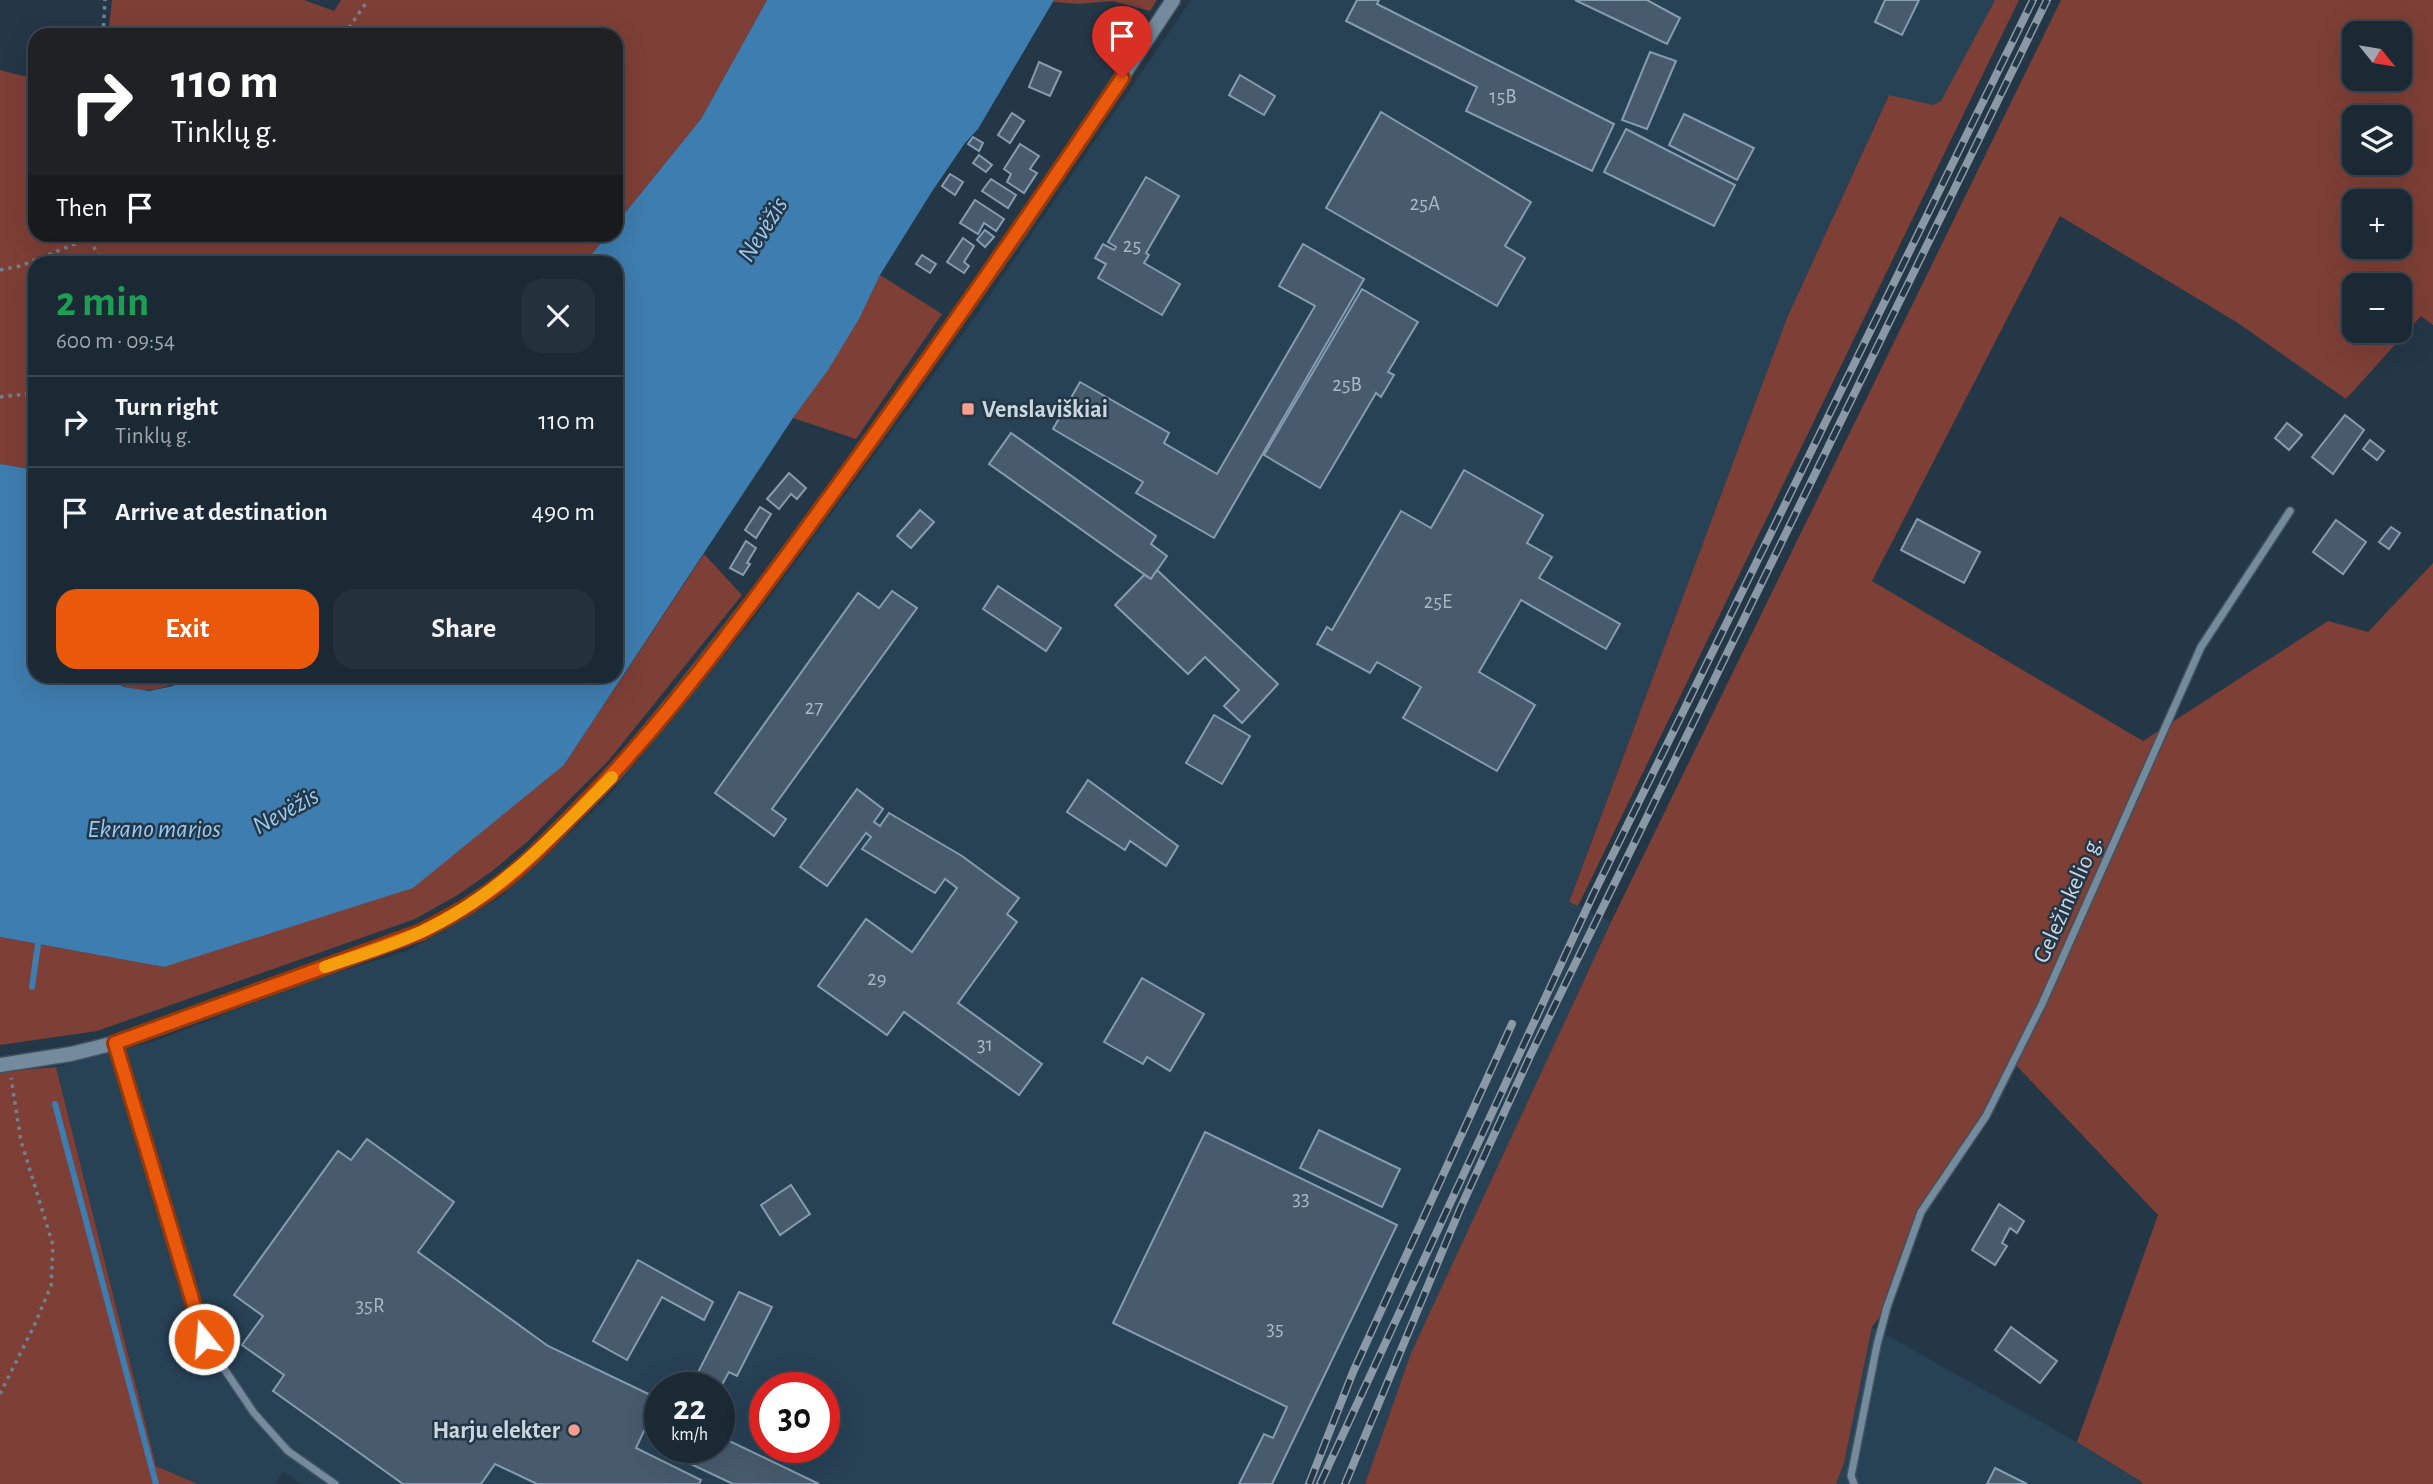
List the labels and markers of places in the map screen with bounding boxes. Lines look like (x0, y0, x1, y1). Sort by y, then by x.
pin (1092, 6, 1152, 78)
place label: Venslaviškiai (982, 398, 1108, 422)
marker: Venslaviškiai (960, 401, 976, 417)
place label: Harju elekter (432, 1419, 561, 1443)
marker: Harju elekter (566, 1422, 582, 1438)

